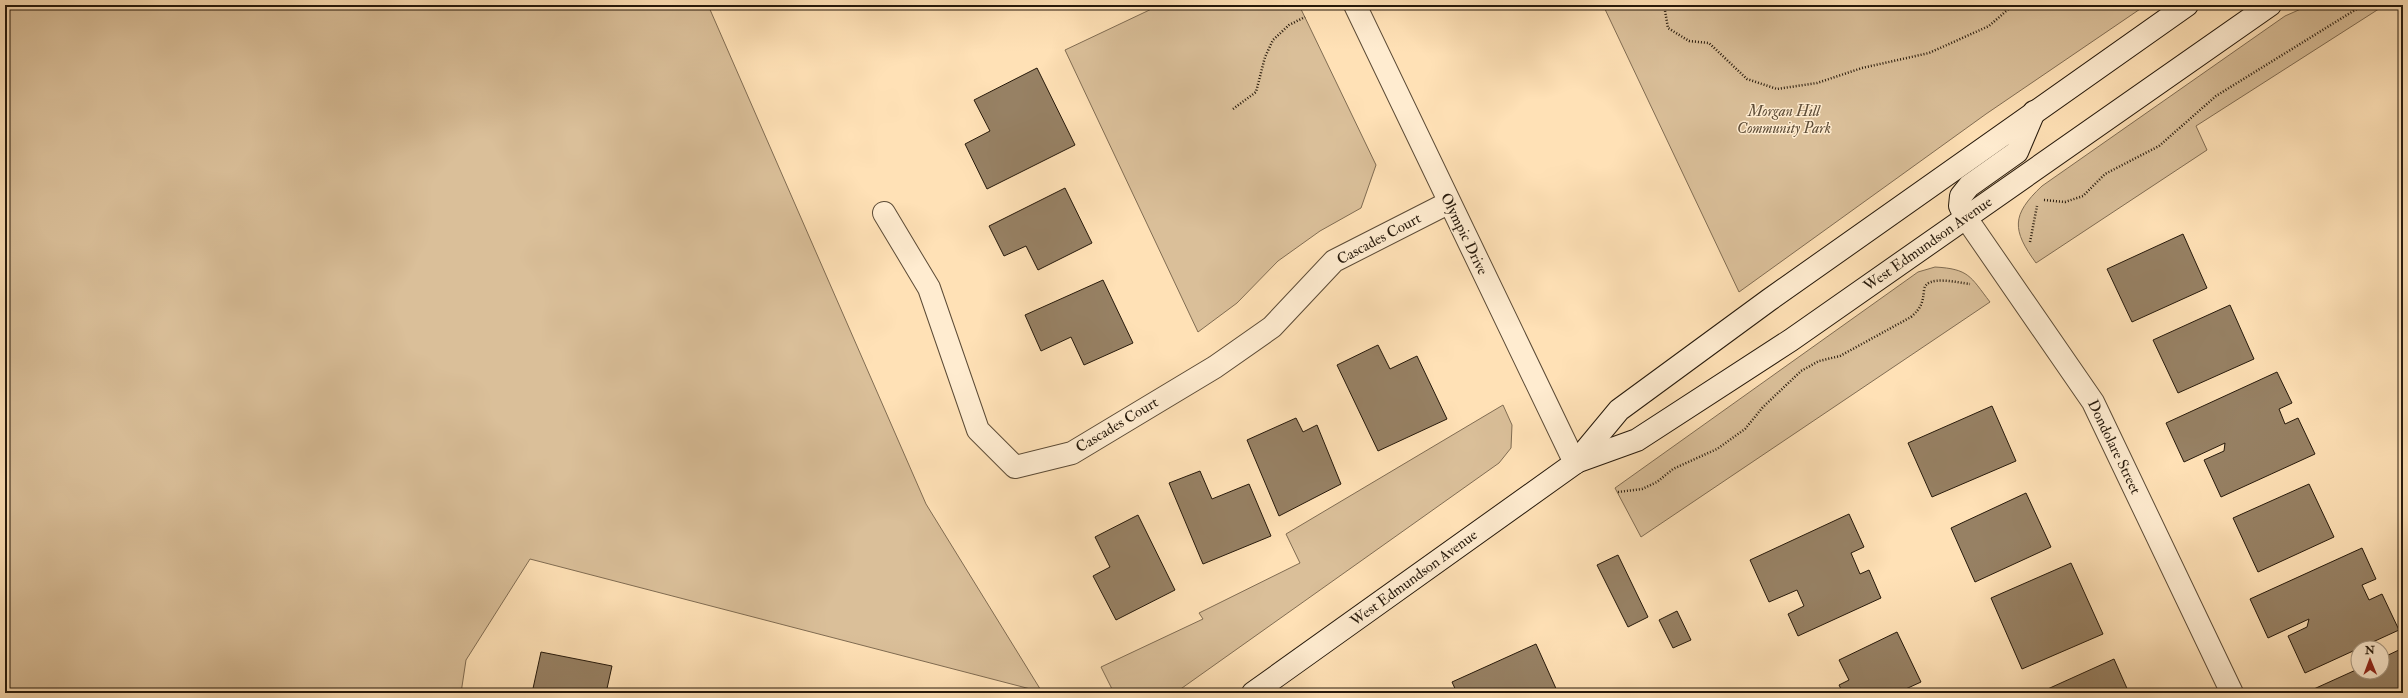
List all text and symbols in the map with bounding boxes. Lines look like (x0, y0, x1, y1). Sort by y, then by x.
park label: Morgan Hill Community Park (1737, 102, 1831, 138)
street label: Olympic Drive (1435, 190, 1492, 279)
street label: West Edmundson Avenue (1859, 192, 1996, 296)
street label: Cascades Court (1334, 209, 1425, 269)
street label: Cascades Court (1072, 393, 1162, 457)
street label: Dondolare Street (2083, 397, 2145, 497)
street label: West Edmundson Avenue (1346, 525, 1481, 631)
north arrow (2350, 640, 2390, 680)
text: N (2364, 644, 2376, 657)

